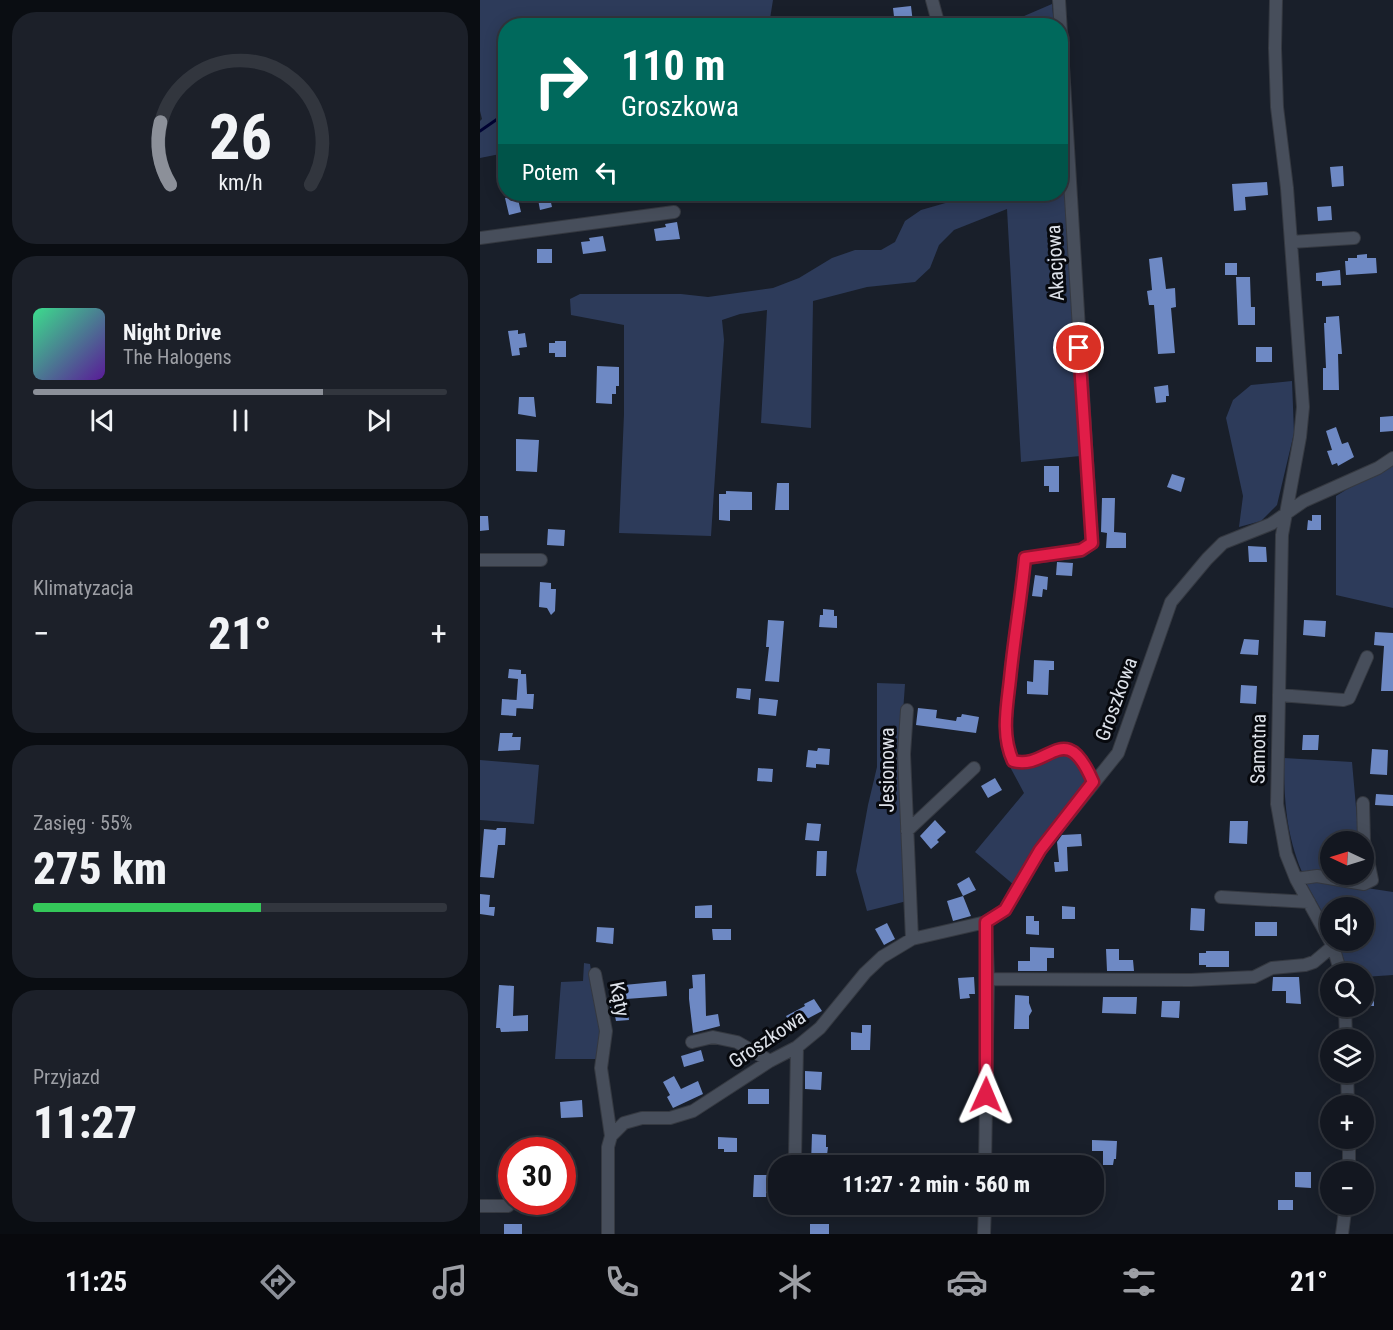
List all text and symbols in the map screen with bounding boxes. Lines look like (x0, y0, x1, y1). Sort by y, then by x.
text: 110 m (621, 41, 726, 90)
icon: right (522, 42, 600, 120)
text: Groszkowa (621, 91, 739, 123)
text: 26 (208, 101, 272, 174)
icon: left (590, 156, 623, 189)
text: Potem (522, 160, 578, 185)
text: km/h (218, 171, 262, 196)
street label: Akacjowa (1041, 224, 1069, 302)
text: Night Drive (123, 320, 221, 345)
pin (1053, 322, 1104, 373)
icon: arrive (1062, 331, 1095, 364)
text: The Halogens (123, 345, 232, 369)
icon: previous (86, 404, 119, 437)
icon: pause (224, 404, 257, 437)
icon: next (362, 404, 395, 437)
text: Klimatyzacja (33, 576, 134, 600)
text: 21° (208, 607, 272, 660)
text: − (33, 614, 50, 653)
text: + (431, 614, 447, 653)
street label: Groszkowa (1090, 654, 1142, 744)
street label: Samotna (1245, 714, 1271, 784)
street label: Jesionowa (875, 727, 899, 813)
text: Zasięg · 55% (33, 811, 132, 835)
north arrow (1320, 831, 1374, 885)
map controls (1320, 831, 1374, 1215)
text: 275 km (33, 842, 167, 895)
button: sound (1320, 897, 1374, 951)
button: search (1320, 963, 1374, 1017)
street label: Kąty (605, 980, 635, 1018)
street label: Groszkowa (724, 1005, 810, 1073)
button: layers (1320, 1029, 1374, 1083)
position arrow (954, 1063, 1018, 1127)
text: Przyjazd (33, 1065, 100, 1089)
button: + (1320, 1095, 1374, 1149)
text: 11:27 (33, 1096, 137, 1149)
speed limit sign: 30 (498, 1137, 576, 1215)
button: − (1320, 1161, 1374, 1215)
text: 11:27 · 2 min · 560 m (842, 1172, 1030, 1197)
icon: directions (257, 1261, 299, 1303)
icon: music (429, 1261, 471, 1303)
icon: phone (601, 1261, 643, 1303)
icon: climate (774, 1261, 816, 1303)
icon: car (946, 1261, 988, 1303)
icon: filters (1118, 1261, 1160, 1303)
text: 11:25 (65, 1266, 127, 1298)
text: 21° (1290, 1266, 1328, 1298)

